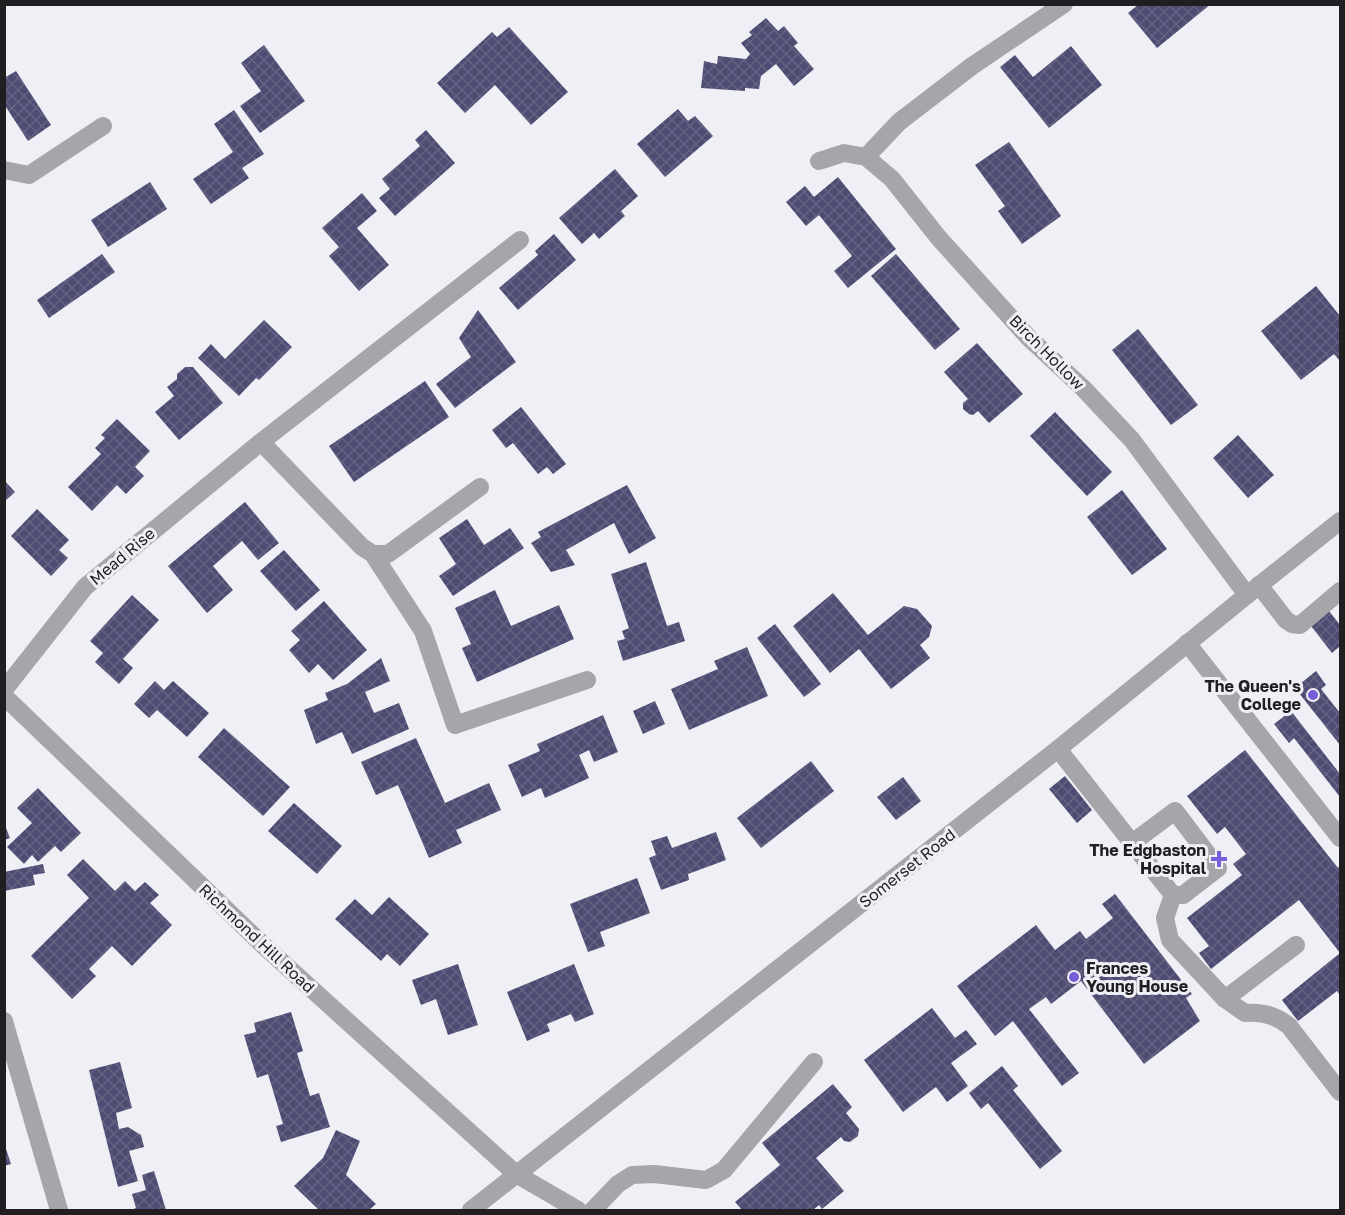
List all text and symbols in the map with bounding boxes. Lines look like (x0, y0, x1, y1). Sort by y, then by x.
street label: Birch Hollow (1005, 310, 1089, 394)
street label: Mead Rise (85, 523, 159, 589)
place label: The Queen's College (1204, 676, 1301, 714)
marker: The Queen's College (1306, 688, 1320, 702)
street label: Somerset Road (855, 824, 959, 912)
place label: The Edgbaston Hospital (1089, 840, 1207, 878)
marker: The Edgbaston Hospital (1210, 850, 1228, 868)
street label: Richmond Hill Road (195, 879, 319, 997)
place label: Frances Young House (1086, 958, 1188, 996)
marker: Frances Young House (1067, 970, 1081, 984)

